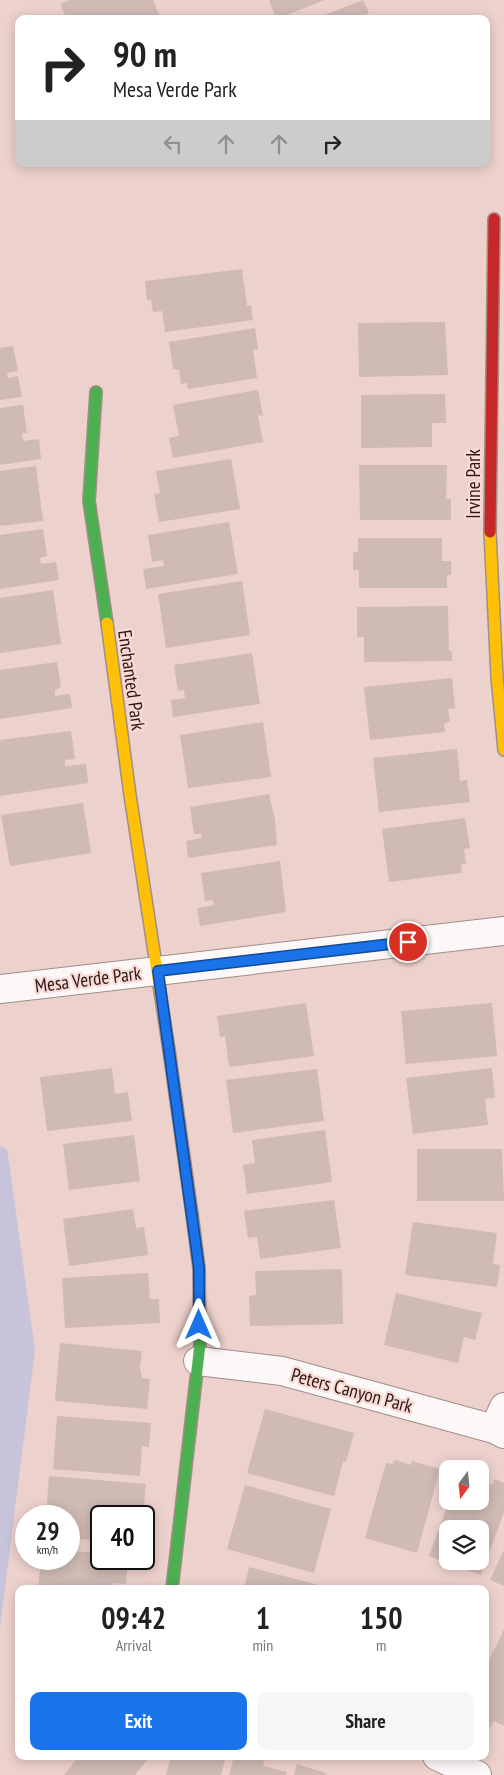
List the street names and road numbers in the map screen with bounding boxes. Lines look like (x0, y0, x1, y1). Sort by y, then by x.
street label: Irvine Park (461, 449, 485, 519)
street label: Enchanted Park (113, 628, 151, 732)
street label: Mesa Verde Park (34, 961, 143, 997)
street label: Peters Canyon Park (289, 1362, 416, 1418)

